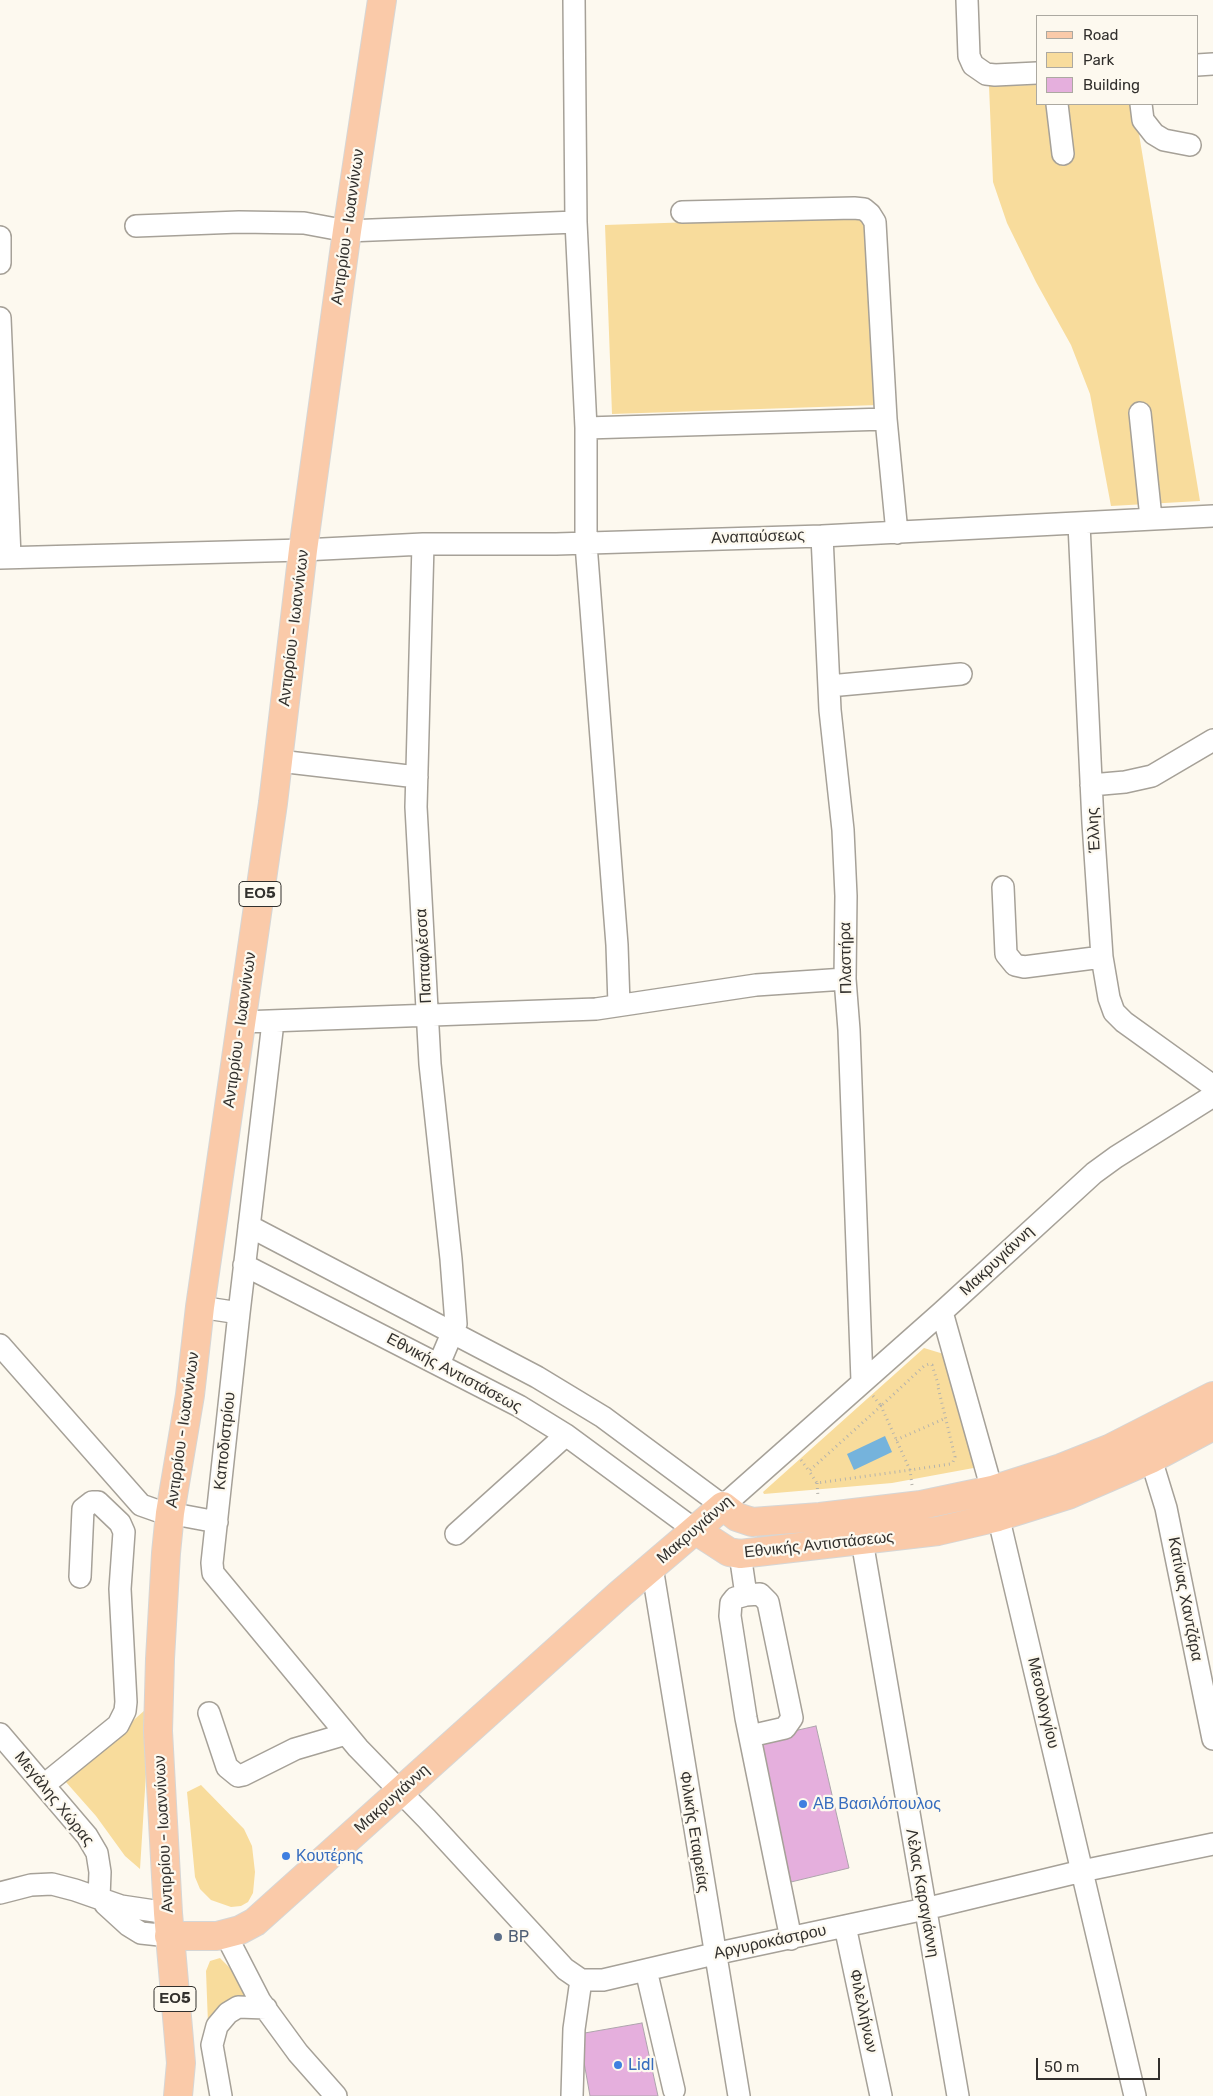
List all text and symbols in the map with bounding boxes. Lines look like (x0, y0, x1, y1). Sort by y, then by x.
legend (1036, 15, 1198, 105)
text: Road (1083, 26, 1119, 44)
text: Park (1083, 51, 1114, 69)
text: Building (1083, 76, 1140, 94)
street label: Αντιρρίου - Ιωαννίνων (328, 148, 368, 306)
street label: Αναπαύσεως (711, 526, 805, 548)
street label: Αντιρρίου - Ιωαννίνων (275, 549, 313, 707)
street label: Έλλης (1083, 807, 1105, 853)
road number: ΕΟ5 (239, 882, 281, 906)
street label: Παπαφλέσσα (412, 908, 436, 1004)
street label: Πλαστήρα (836, 922, 856, 994)
street label: Αντιρρίου - Ιωαννίνων (220, 951, 260, 1109)
street label: Μακρυγιάννη (956, 1222, 1038, 1300)
street label: Εθνικής Αντιστάσεως (383, 1329, 525, 1417)
street label: Αντιρρίου - Ιωαννίνων (163, 1351, 203, 1509)
street label: Καποδιστρίου (210, 1391, 240, 1491)
street label: Μακρυγιάννη (653, 1492, 737, 1568)
street label: Εθνικής Αντιστάσεως (743, 1528, 895, 1562)
street label: Κατίνας Χαντζάρα (1164, 1535, 1206, 1663)
street label: Μεσολογγίου (1023, 1656, 1063, 1750)
street label: Μεγάλης Χώρας (10, 1748, 98, 1850)
street label: Αντιρρίου - Ιωαννίνων (150, 1755, 178, 1913)
street label: Μακρυγιάννη (351, 1760, 433, 1838)
street label: Φιλικής Εταιρείας (675, 1770, 713, 1894)
place label: ΑΒ Βασιλόπουλος (813, 1794, 941, 1814)
marker: ΑΒ Βασιλόπουλος (797, 1798, 809, 1810)
street label: Λέλας Καραγιάννη (901, 1827, 943, 1959)
place label: Κουτέρης (296, 1846, 363, 1866)
marker: Κουτέρης (280, 1850, 292, 1862)
street label: Αργυροκάστρου (712, 1921, 828, 1963)
place label: BP (508, 1927, 529, 1947)
marker: BP (492, 1931, 504, 1943)
street label: Φιλελλήνων (845, 1968, 881, 2054)
road number: ΕΟ5 (154, 1986, 196, 2012)
scale bar (1038, 2048, 1162, 2080)
place label: Lidl (628, 2055, 654, 2075)
text: 50 m (1044, 2058, 1079, 2076)
marker: Lidl (612, 2059, 624, 2071)

